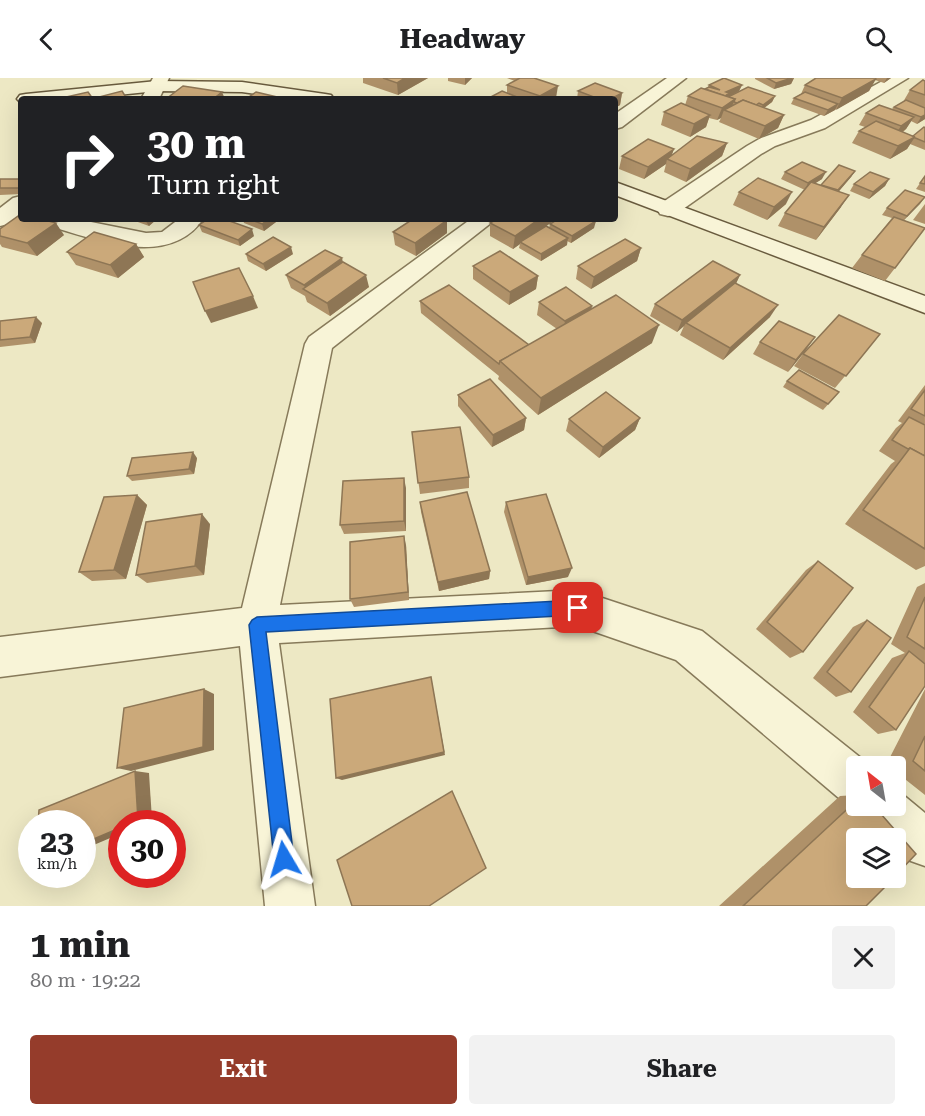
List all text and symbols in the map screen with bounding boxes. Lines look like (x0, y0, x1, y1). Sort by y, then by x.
icon: back (30, 23, 63, 56)
text: Headway (400, 23, 525, 55)
icon: search (862, 23, 895, 56)
text: 30 m (147, 119, 245, 168)
icon: right (48, 120, 126, 198)
text: Turn right (147, 169, 280, 201)
pin (552, 582, 603, 633)
icon: arrive (561, 591, 594, 624)
north arrow (846, 756, 906, 816)
map controls (846, 756, 906, 888)
speed limit sign: 30 (108, 810, 186, 888)
text: 23 (40, 824, 74, 859)
position arrow (252, 827, 316, 891)
button: layers (846, 828, 906, 888)
text: km/h (37, 855, 77, 873)
text: 1 min (30, 924, 130, 966)
button: close (832, 926, 895, 989)
text: 80 m · 19:22 (30, 968, 141, 992)
button: Exit (30, 1035, 457, 1104)
button: Share (469, 1035, 895, 1104)

